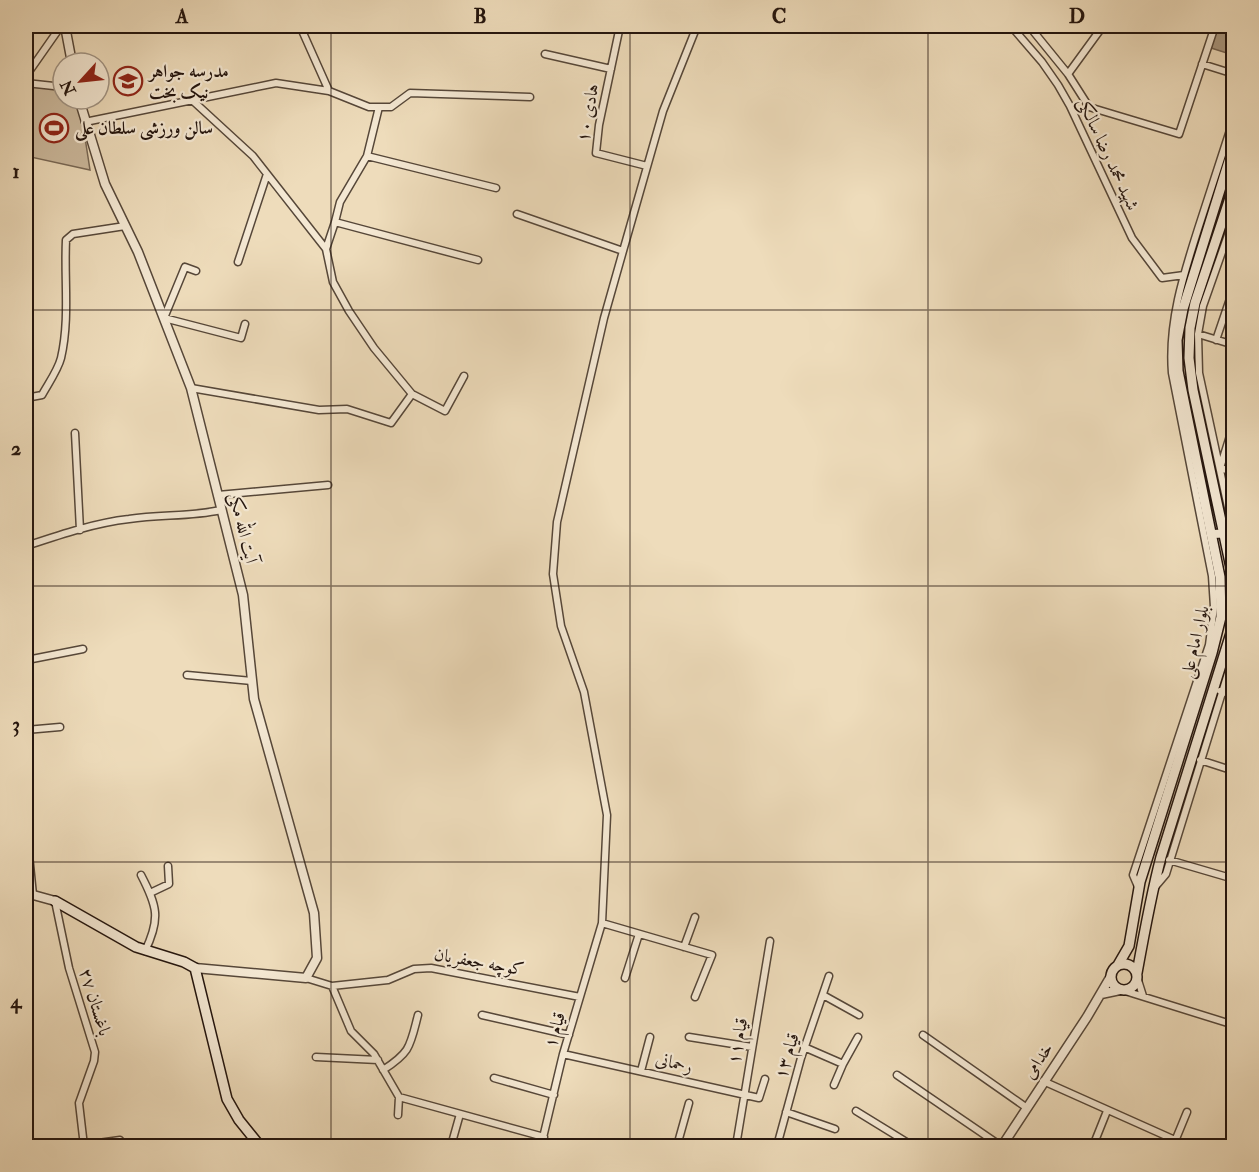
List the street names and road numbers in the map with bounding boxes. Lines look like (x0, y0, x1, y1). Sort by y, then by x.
street label: هادی ۱۰ (572, 82, 604, 144)
street label: شهید محمد رضا سالکی (1071, 94, 1144, 215)
street label: آیت الله مکی (222, 490, 266, 568)
street label: بلوار امام علی (1175, 603, 1218, 682)
street label: کوچه جعفریان (432, 943, 526, 982)
street label: باغستان ۲۷ (74, 965, 116, 1039)
street label: قیام ۱ (539, 1009, 575, 1052)
street label: قیام ۱۱ (723, 1016, 757, 1067)
street label: قیام ۱۳ (769, 1030, 809, 1083)
street label: خدامی (1018, 1038, 1058, 1084)
street label: رحمانی (653, 1048, 695, 1078)

